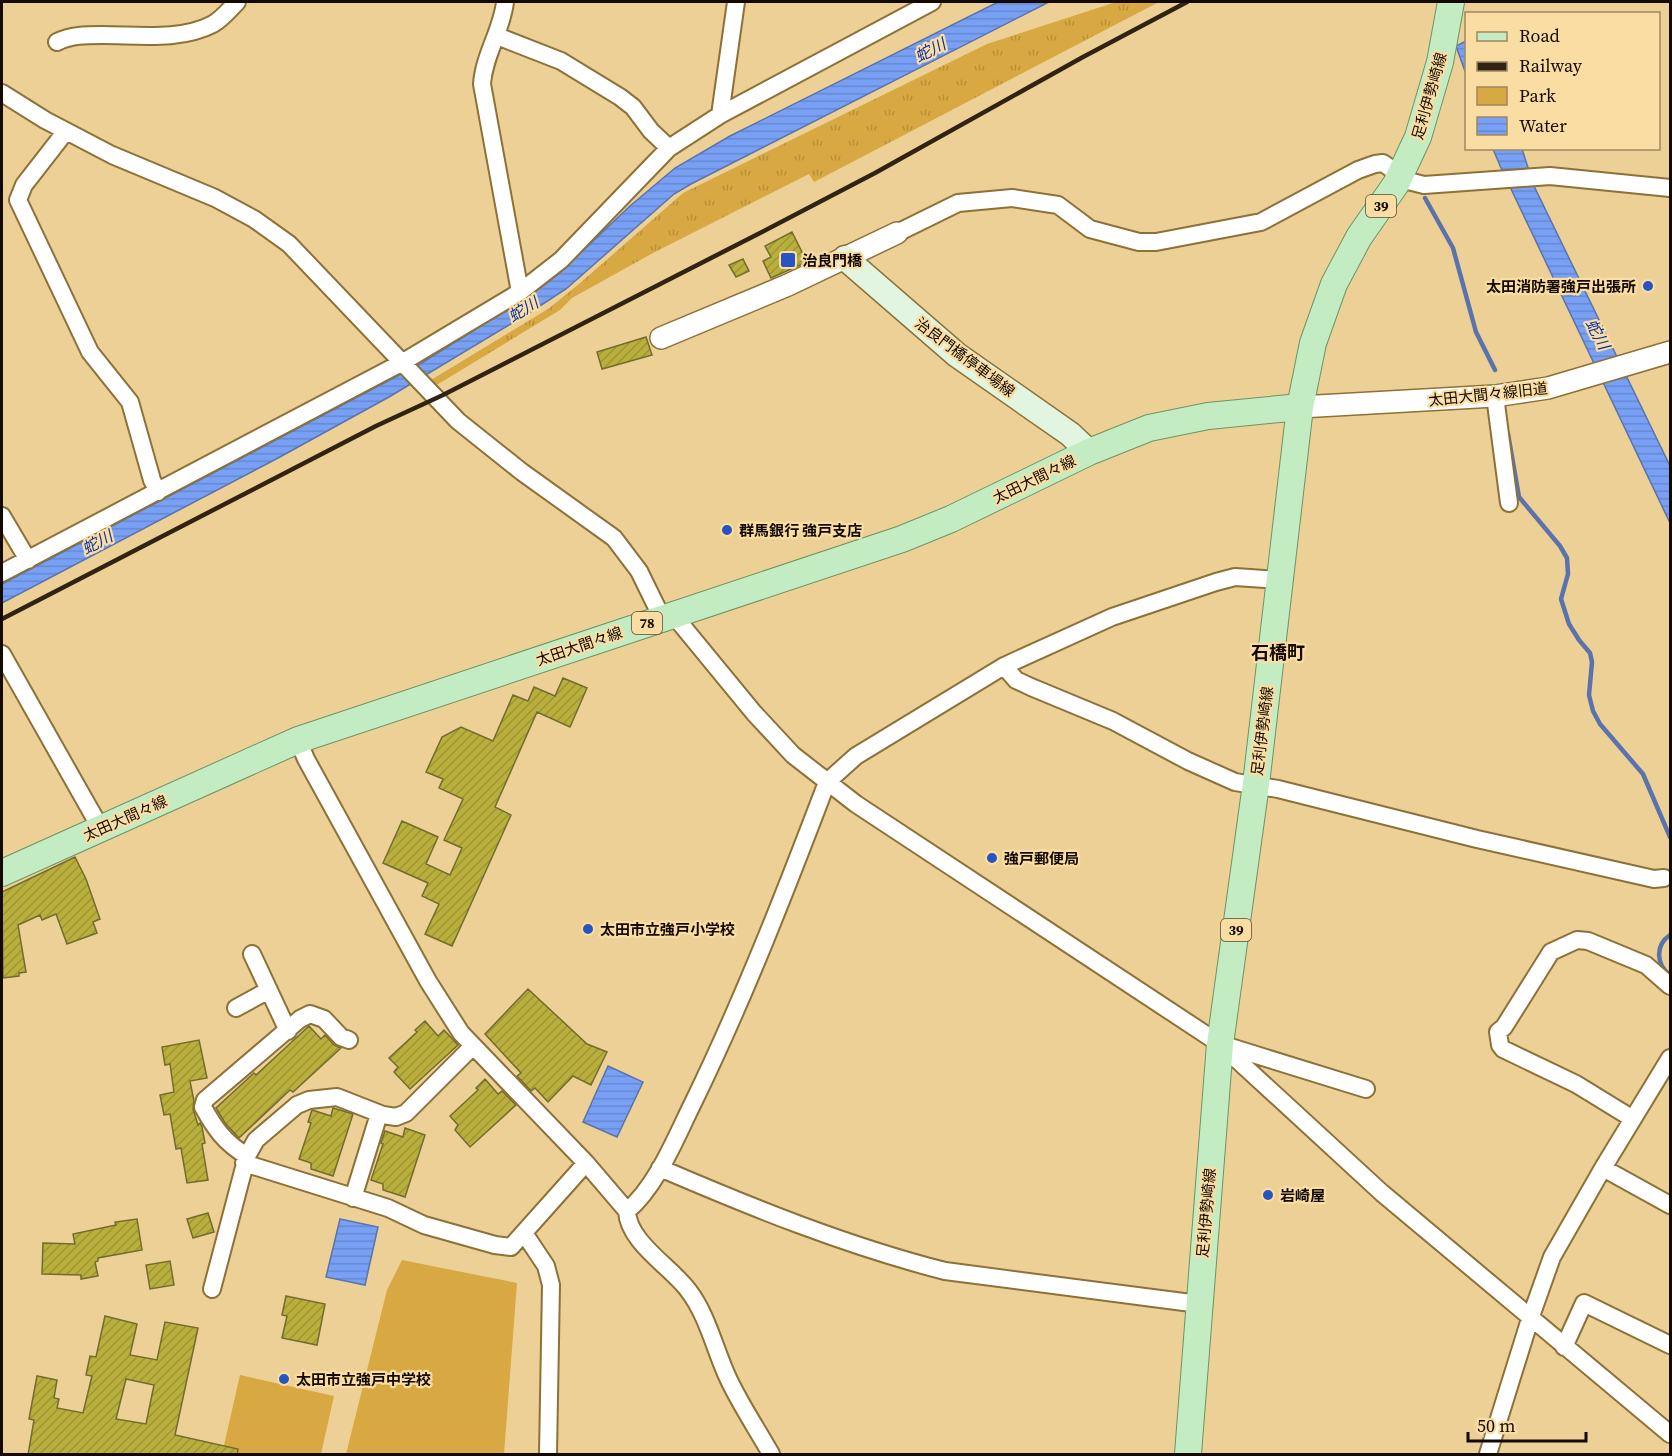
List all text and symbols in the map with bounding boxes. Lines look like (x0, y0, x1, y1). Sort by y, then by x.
legend (1465, 12, 1660, 150)
text: Road (1519, 23, 1560, 48)
water label: 蛇川 (911, 32, 951, 67)
street label: 足利伊勢崎線 (1407, 50, 1451, 142)
text: Railway (1519, 53, 1583, 78)
text: Park (1519, 83, 1556, 108)
text: Water (1519, 113, 1567, 138)
road number: 39 (1366, 195, 1396, 217)
place label: 治良門橋 (802, 250, 863, 271)
marker: 治良門橋 (779, 251, 797, 269)
place label: 太田消防署強戸出張所 (1486, 276, 1636, 297)
marker: 太田消防署強戸出張所 (1641, 279, 1655, 293)
water label: 蛇川 (504, 290, 544, 327)
street label: 治良門橋停車場線 (911, 313, 1019, 401)
water label: 蛇川 (1581, 315, 1616, 355)
street label: 太田大間々線旧道 (1427, 377, 1549, 411)
street label: 太田大間々線 (989, 450, 1079, 508)
place label: 群馬銀行 強戸支店 (739, 520, 862, 541)
marker: 群馬銀行 強戸支店 (720, 523, 734, 537)
water label: 蛇川 (78, 524, 118, 559)
road number: 78 (632, 612, 662, 634)
street label: 太田大間々線 (533, 621, 625, 671)
district label: 石橋町 (1251, 640, 1305, 665)
street label: 足利伊勢崎線 (1246, 685, 1278, 777)
street label: 太田大間々線 (80, 790, 170, 846)
place label: 強戸郵便局 (1004, 848, 1079, 869)
marker: 強戸郵便局 (985, 851, 999, 865)
place label: 太田市立強戸小学校 (600, 919, 735, 940)
road number: 39 (1221, 919, 1251, 941)
marker: 太田市立強戸小学校 (581, 922, 595, 936)
street label: 足利伊勢崎線 (1192, 1167, 1220, 1259)
place label: 岩崎屋 (1280, 1185, 1325, 1206)
marker: 岩崎屋 (1261, 1188, 1275, 1202)
place label: 太田市立強戸中学校 (296, 1369, 431, 1390)
marker: 太田市立強戸中学校 (277, 1372, 291, 1386)
scale bar (1468, 1405, 1586, 1443)
text: 50 m (1477, 1413, 1515, 1438)

